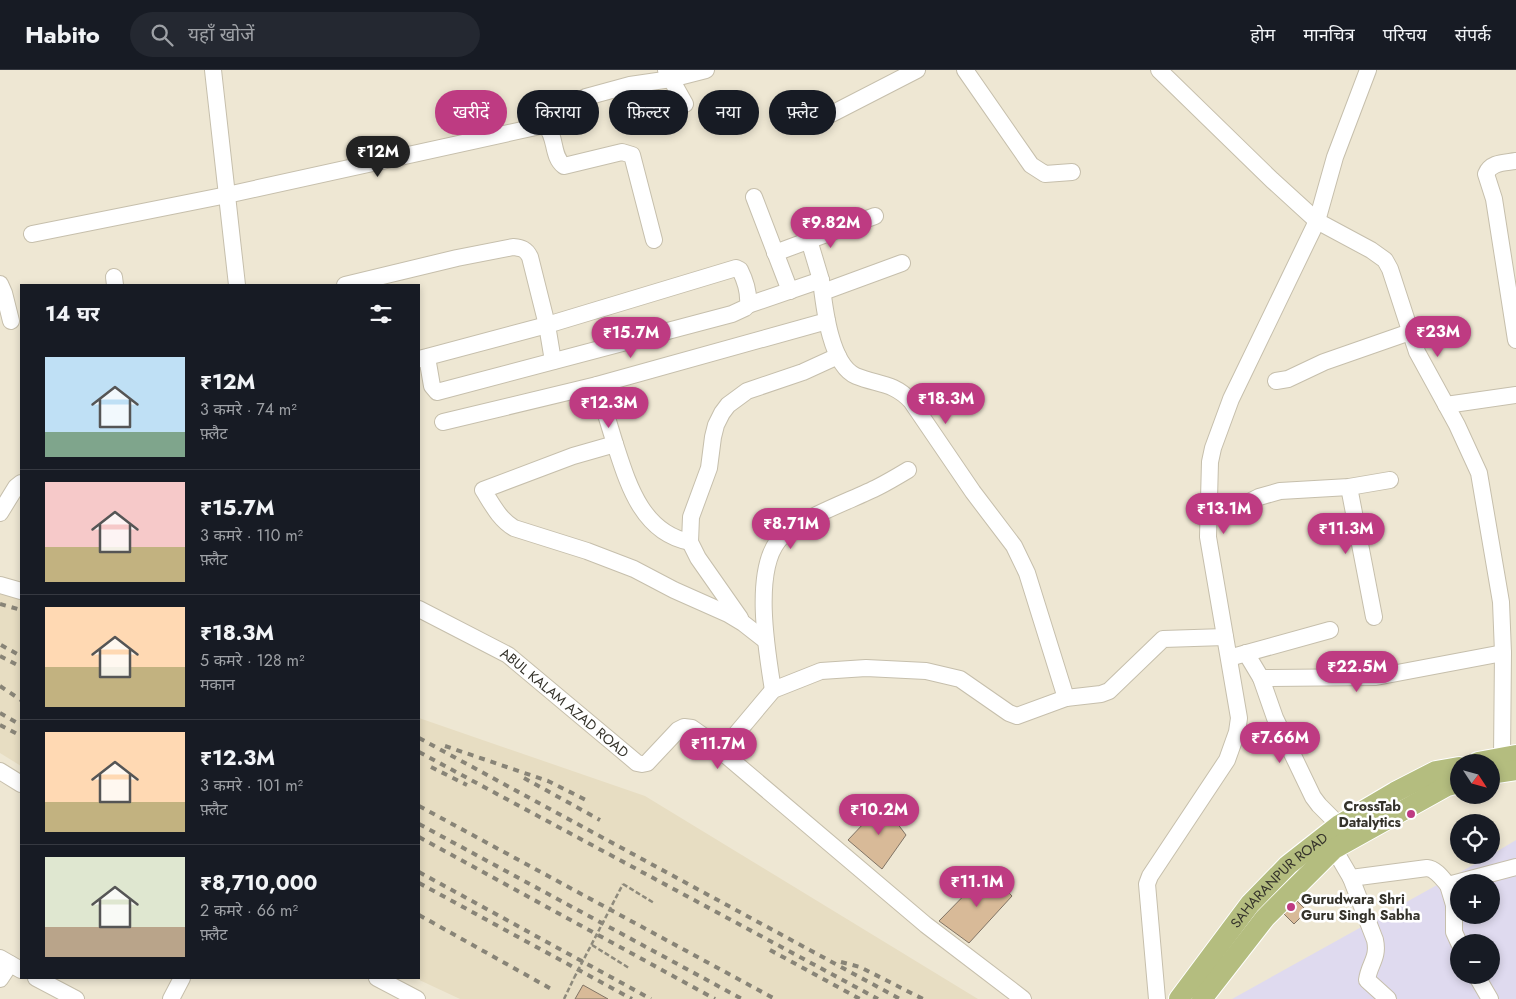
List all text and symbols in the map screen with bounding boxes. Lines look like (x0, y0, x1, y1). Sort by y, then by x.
search box (130, 12, 480, 57)
text: Habito (25, 17, 100, 52)
icon: search (148, 21, 176, 49)
text: यहाँ खोजें (188, 21, 254, 48)
text: होम (1250, 22, 1275, 48)
text: मानचित्र (1303, 22, 1355, 48)
text: परिचय (1383, 22, 1427, 48)
text: संपर्क (1455, 22, 1491, 48)
chip: खरीदें (435, 90, 507, 135)
chip: किराया (517, 90, 599, 135)
chip: फ़िल्टर (609, 90, 688, 135)
chip: नया (698, 90, 759, 135)
chip: फ़्लैट (769, 90, 836, 135)
pin: ₹12M (348, 136, 408, 178)
text: ₹12M (357, 140, 399, 163)
pin: ₹9.82M (790, 206, 872, 249)
text: ₹9.82M (802, 211, 860, 234)
text: 14 घर (45, 299, 100, 329)
icon: filters (367, 300, 395, 328)
pin: ₹15.7M (590, 316, 672, 359)
pin: ₹23M (1408, 316, 1468, 358)
text: ₹23M (1416, 320, 1460, 343)
text: ₹15.7M (603, 321, 659, 344)
text: ₹12M (200, 367, 255, 397)
icon: home (85, 377, 145, 437)
pin: ₹18.3M (905, 382, 987, 425)
pin: ₹12.3M (568, 386, 650, 429)
text: ₹18.3M (918, 387, 974, 410)
text: ₹12.3M (580, 391, 638, 414)
text: 3 कमरे · 74 m² (200, 398, 297, 421)
text: फ़्लैट (200, 422, 228, 445)
pin: ₹13.1M (1183, 492, 1265, 535)
text: ₹15.7M (200, 493, 274, 523)
text: ₹13.1M (1197, 497, 1251, 520)
icon: home (85, 502, 145, 562)
pin: ₹8.71M (750, 508, 832, 550)
text: ₹8.71M (763, 512, 819, 535)
pin: ₹11.3M (1305, 512, 1387, 555)
text: ₹11.3M (1319, 517, 1373, 540)
text: 3 कमरे · 110 m² (200, 524, 303, 547)
text: फ़्लैट (200, 548, 228, 571)
text: ₹18.3M (200, 618, 274, 648)
icon: home (85, 627, 145, 687)
street label: ABUL KALAM AZAD ROAD (497, 643, 633, 762)
text: 5 कमरे · 128 m² (200, 649, 304, 672)
pin: ₹22.5M (1316, 650, 1398, 693)
text: ₹22.5M (1327, 655, 1387, 678)
text: मकान (200, 673, 235, 696)
pin: ₹7.66M (1239, 722, 1321, 764)
text: ₹7.66M (1251, 726, 1309, 749)
pin: ₹11.7M (677, 728, 759, 770)
text: ₹11.7M (691, 732, 745, 755)
text: ₹12.3M (200, 743, 275, 773)
icon: home (85, 752, 145, 812)
north arrow (1450, 754, 1500, 804)
map controls (1450, 754, 1500, 984)
text: 3 कमरे · 101 m² (200, 774, 303, 797)
pin: ₹10.2M (838, 794, 920, 836)
place label: CrossTab Datalytics (1339, 796, 1402, 832)
text: फ़्लैट (200, 798, 228, 821)
text: ₹10.2M (850, 798, 908, 821)
marker: CrossTab Datalytics (1405, 808, 1417, 820)
button: locate (1450, 814, 1500, 864)
street label: SAHARANPUR ROAD (1225, 828, 1332, 932)
pin: ₹11.1M (936, 866, 1018, 908)
text: ₹8,710,000 (200, 868, 317, 898)
text: ₹11.1M (951, 870, 1004, 893)
button: + (1450, 874, 1500, 924)
icon: home (85, 877, 145, 937)
place label: Gurudwara Shri Guru Singh Sabha (1301, 889, 1420, 925)
text: 2 कमरे · 66 m² (200, 899, 298, 922)
marker: Gurudwara Shri Guru Singh Sabha (1285, 901, 1297, 913)
text: फ़्लैट (200, 923, 228, 946)
button: − (1450, 934, 1500, 984)

